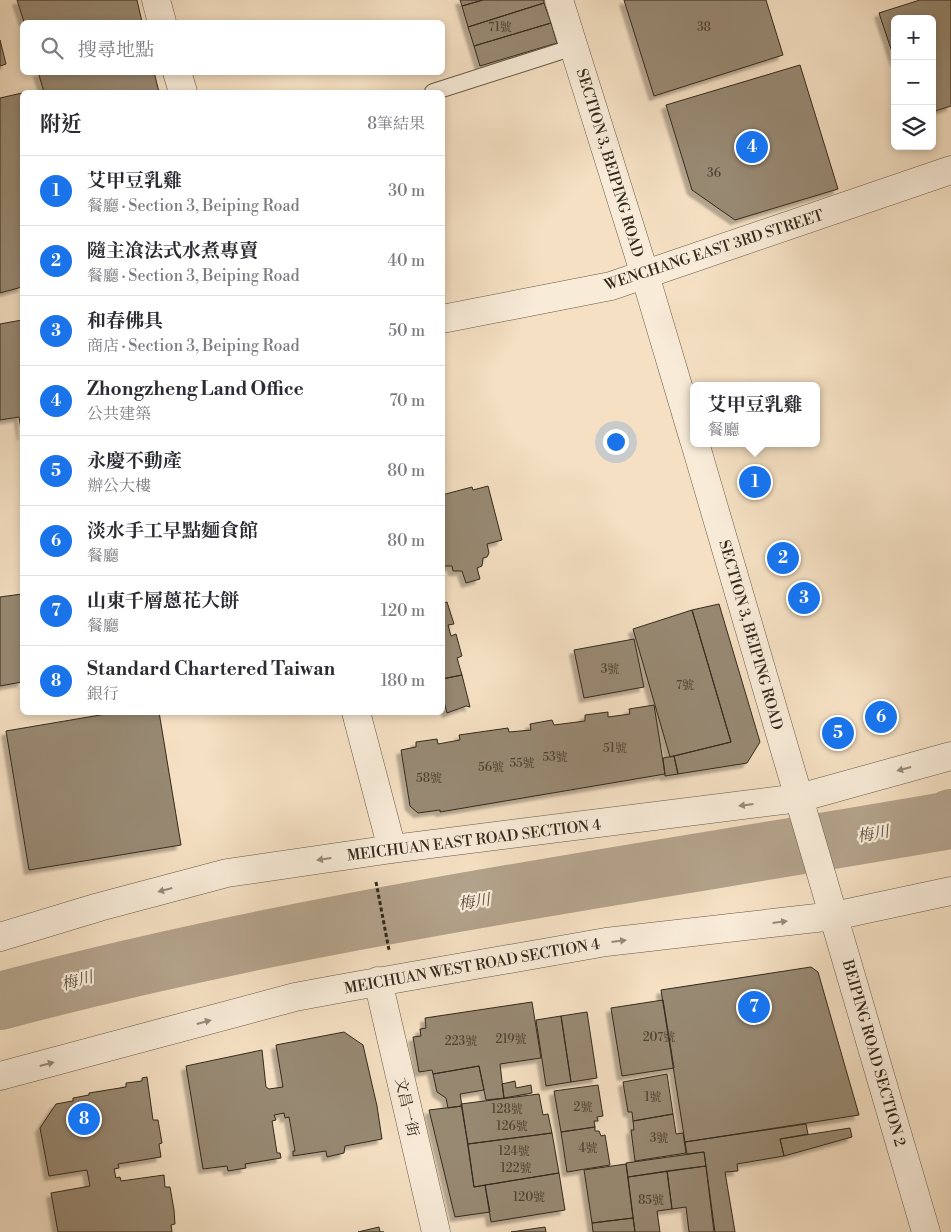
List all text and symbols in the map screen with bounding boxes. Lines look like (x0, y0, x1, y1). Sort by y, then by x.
map controls (891, 15, 936, 150)
button: + (891, 15, 936, 60)
search box (20, 20, 445, 75)
house number: 71號 (488, 20, 512, 35)
house number: 38 (697, 20, 711, 35)
icon: search (38, 34, 66, 62)
text: 搜尋地點 (78, 38, 154, 62)
button: − (891, 60, 936, 105)
street label: SECTION 3, BEIPING ROAD (572, 66, 647, 260)
button: layers (891, 105, 936, 150)
text: 附近 (40, 112, 82, 138)
text: 8筆結果 (367, 114, 425, 134)
pin: 4 (736, 128, 768, 166)
house number: 36 (707, 166, 721, 181)
text: 艾甲豆乳雞 (87, 169, 182, 193)
text: 1 (52, 181, 60, 201)
text: 30 m (388, 181, 425, 201)
text: 餐廳 · Section 3, Beiping Road (87, 196, 300, 216)
street label: WENCHANG EAST 3RD STREET (601, 206, 827, 295)
text: 隨主飡法式水煮專賣 (87, 239, 258, 263)
text: 2 (51, 251, 61, 271)
text: 40 m (388, 251, 425, 271)
text: 餐廳 · Section 3, Beiping Road (87, 266, 300, 286)
text: 和春佛具 (87, 309, 163, 333)
text: 3 (51, 321, 61, 341)
text: 50 m (388, 321, 425, 341)
text: 商店 · Section 3, Beiping Road (87, 336, 300, 356)
text: Zhongzheng Land Office (87, 377, 304, 401)
popup (690, 382, 820, 447)
text: 4 (51, 391, 61, 411)
text: 70 m (389, 391, 425, 411)
text: 艾甲豆乳雞 (707, 393, 803, 417)
text: 公共建築 (87, 404, 151, 424)
text: 餐廳 (707, 420, 740, 440)
your location (603, 429, 629, 455)
text: 永慶不動產 (87, 449, 182, 473)
text: 5 (51, 461, 61, 481)
text: 80 m (387, 461, 425, 481)
pin: 1 (739, 463, 771, 501)
text: 辦公大樓 (87, 476, 151, 496)
text: 淡水手工早點麵食館 (87, 519, 258, 543)
text: 6 (51, 531, 61, 551)
text: 80 m (387, 531, 425, 551)
street label: SECTION 3, BEIPING ROAD (714, 538, 787, 732)
pin: 2 (767, 539, 799, 577)
text: 餐廳 (87, 546, 119, 566)
pin: 3 (788, 579, 820, 617)
text: 山東千層蔥花大餅 (87, 589, 239, 613)
text: 7 (51, 601, 61, 621)
text: 120 m (381, 601, 425, 621)
text: 餐廳 (87, 616, 119, 636)
text: Standard Chartered Taiwan (87, 657, 335, 681)
house number: 3號 (601, 662, 619, 677)
text: 8 (51, 671, 61, 691)
text: 180 m (381, 671, 425, 691)
house number: 7號 (676, 678, 694, 693)
text: 銀行 (87, 684, 119, 704)
pin: 6 (865, 698, 897, 736)
pin: 5 (822, 714, 854, 752)
house number: 51號 (603, 741, 627, 756)
house number: 53號 (542, 750, 568, 765)
house number: 55號 (509, 756, 535, 771)
house number: 56號 (478, 760, 504, 775)
one-way arrow (896, 766, 911, 774)
house number: 58號 (416, 771, 442, 786)
one-way arrow (738, 801, 754, 809)
street label: MEICHUAN EAST ROAD SECTION 4 (346, 815, 602, 866)
water label: 梅川 (856, 821, 893, 847)
one-way arrow (316, 855, 332, 863)
one-way arrow (157, 886, 172, 894)
water label: 梅川 (457, 889, 493, 914)
one-way arrow (772, 918, 788, 926)
street label: MEICHUAN WEST ROAD SECTION 4 (343, 935, 601, 998)
one-way arrow (611, 937, 627, 945)
street label: BEIPING ROAD SECTION 2 (837, 957, 909, 1149)
water label: 梅川 (59, 967, 97, 995)
pin: 7 (738, 988, 770, 1026)
one-way arrow (197, 1017, 212, 1025)
house number: 207號 (643, 1030, 675, 1045)
house number: 219號 (496, 1032, 527, 1047)
house number: 223號 (445, 1034, 477, 1049)
one-way arrow (40, 1059, 55, 1067)
street label: 文昌一街 (391, 1076, 423, 1138)
house number: 1號 (644, 1090, 662, 1105)
pin: 8 (68, 1100, 100, 1138)
house number: 2號 (574, 1100, 592, 1115)
house number: 128號 (491, 1102, 523, 1117)
house number: 126號 (496, 1119, 528, 1134)
house number: 3號 (650, 1131, 668, 1146)
house number: 4號 (578, 1141, 598, 1156)
house number: 124號 (498, 1144, 530, 1159)
house number: 122號 (500, 1161, 532, 1176)
house number: 120號 (513, 1190, 545, 1205)
house number: 85號 (638, 1193, 664, 1208)

